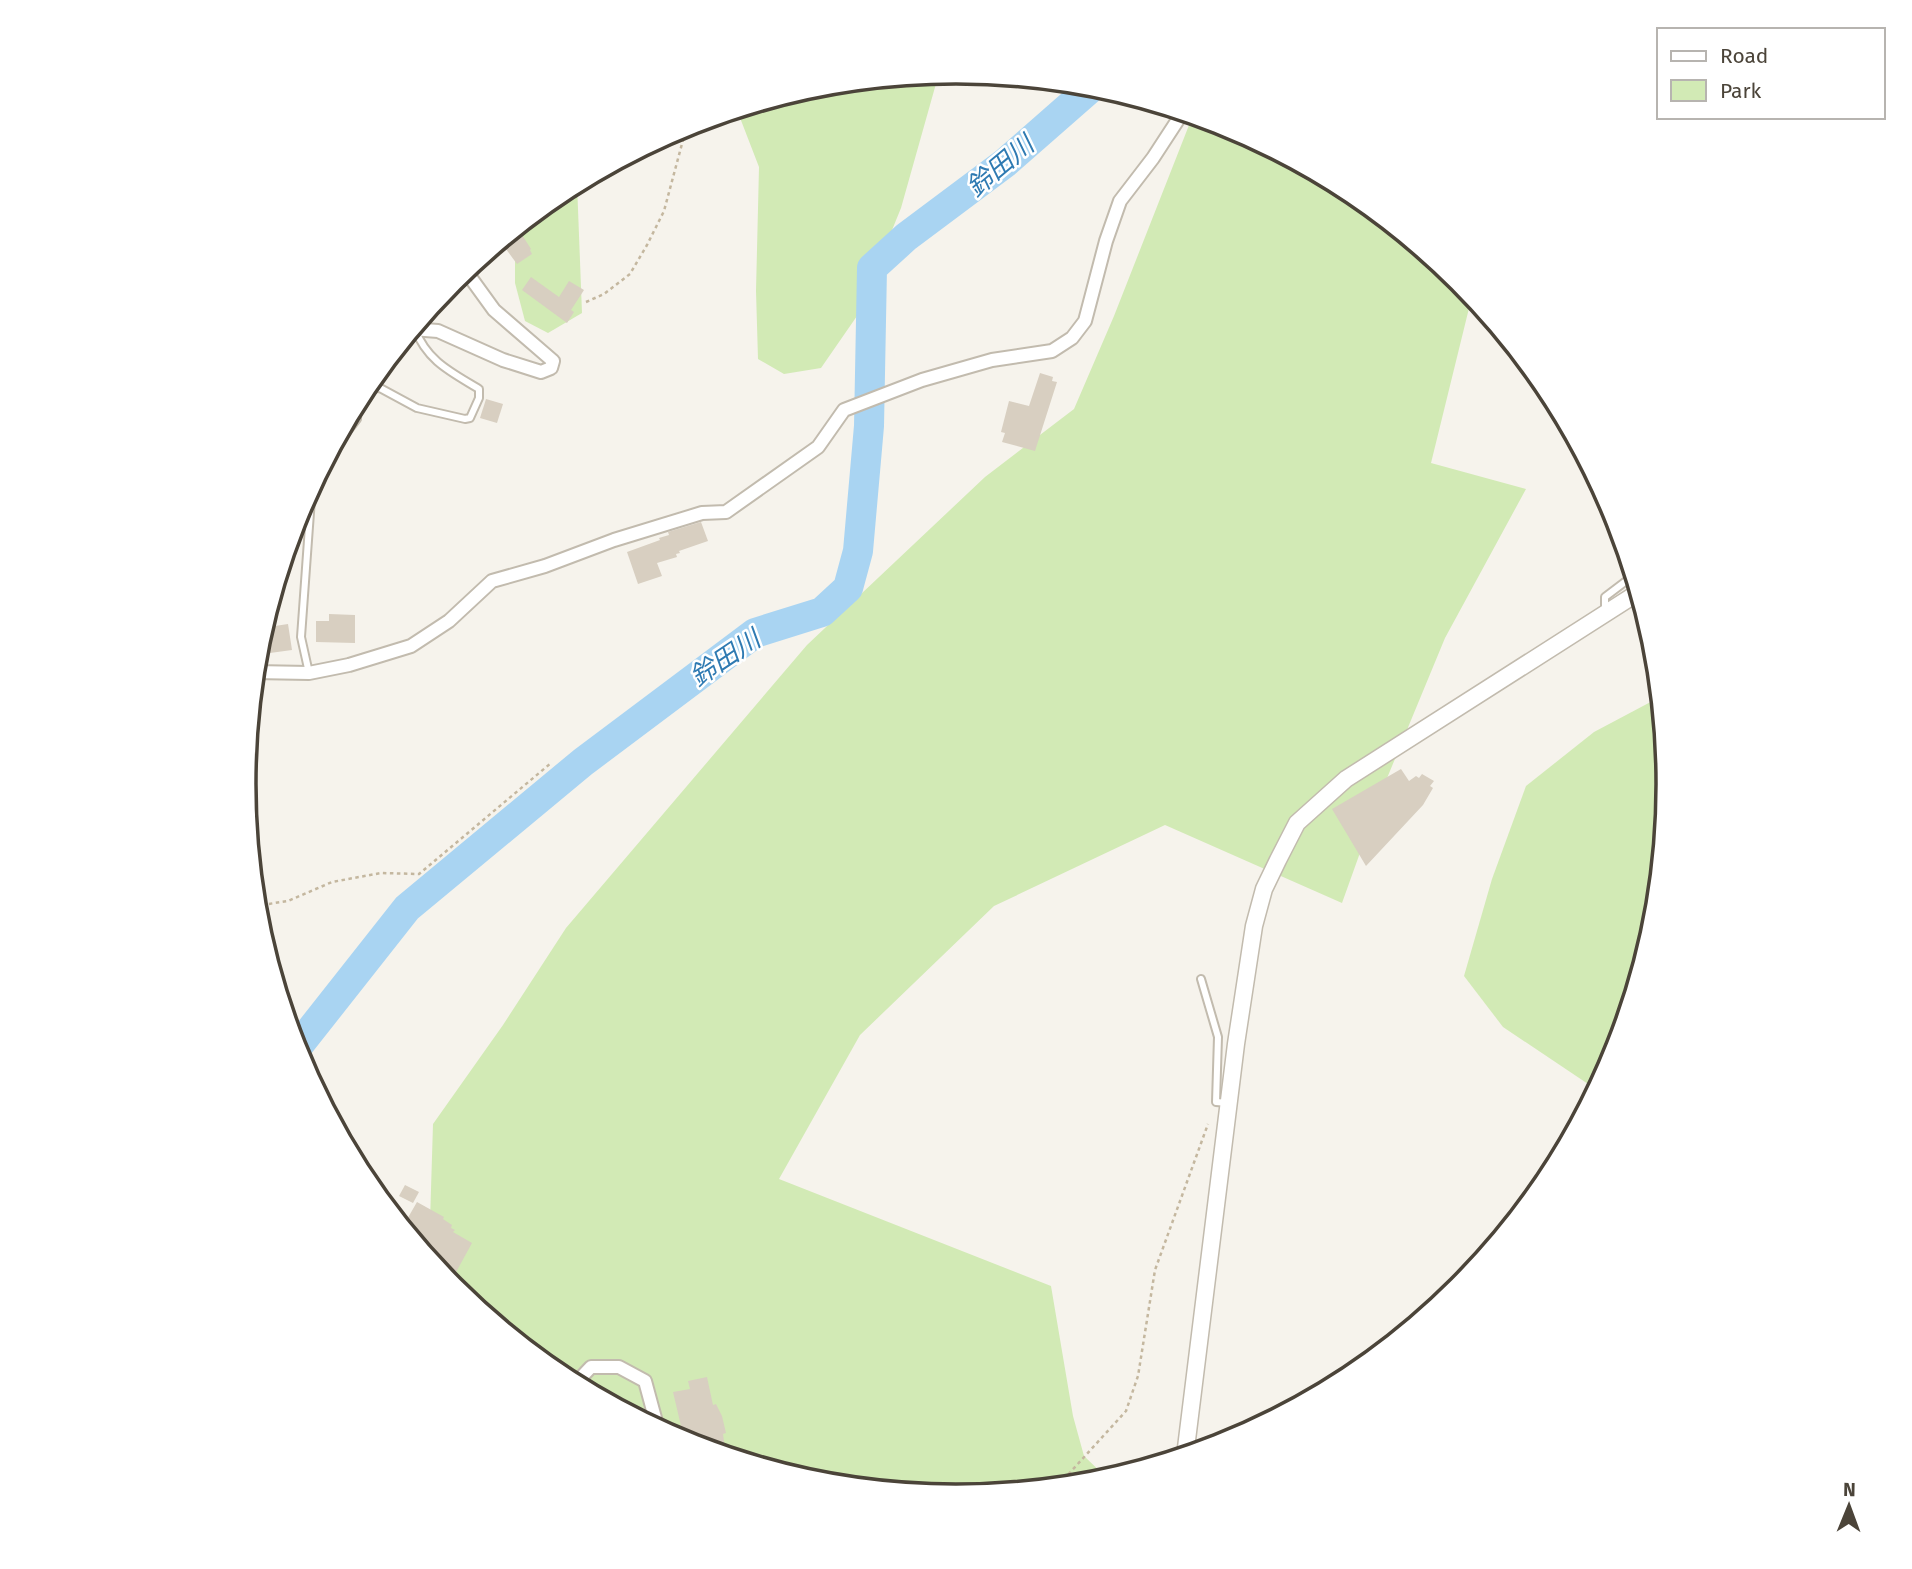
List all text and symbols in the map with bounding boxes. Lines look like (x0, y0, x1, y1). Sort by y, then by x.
legend (1657, 28, 1884, 119)
text: Road (1720, 43, 1768, 69)
text: Park (1720, 78, 1762, 104)
water label: 鈴田川 (960, 128, 1042, 203)
water label: 鈴田川 (684, 622, 769, 693)
north arrow (1814, 1471, 1884, 1541)
text: N (1843, 1478, 1856, 1501)

